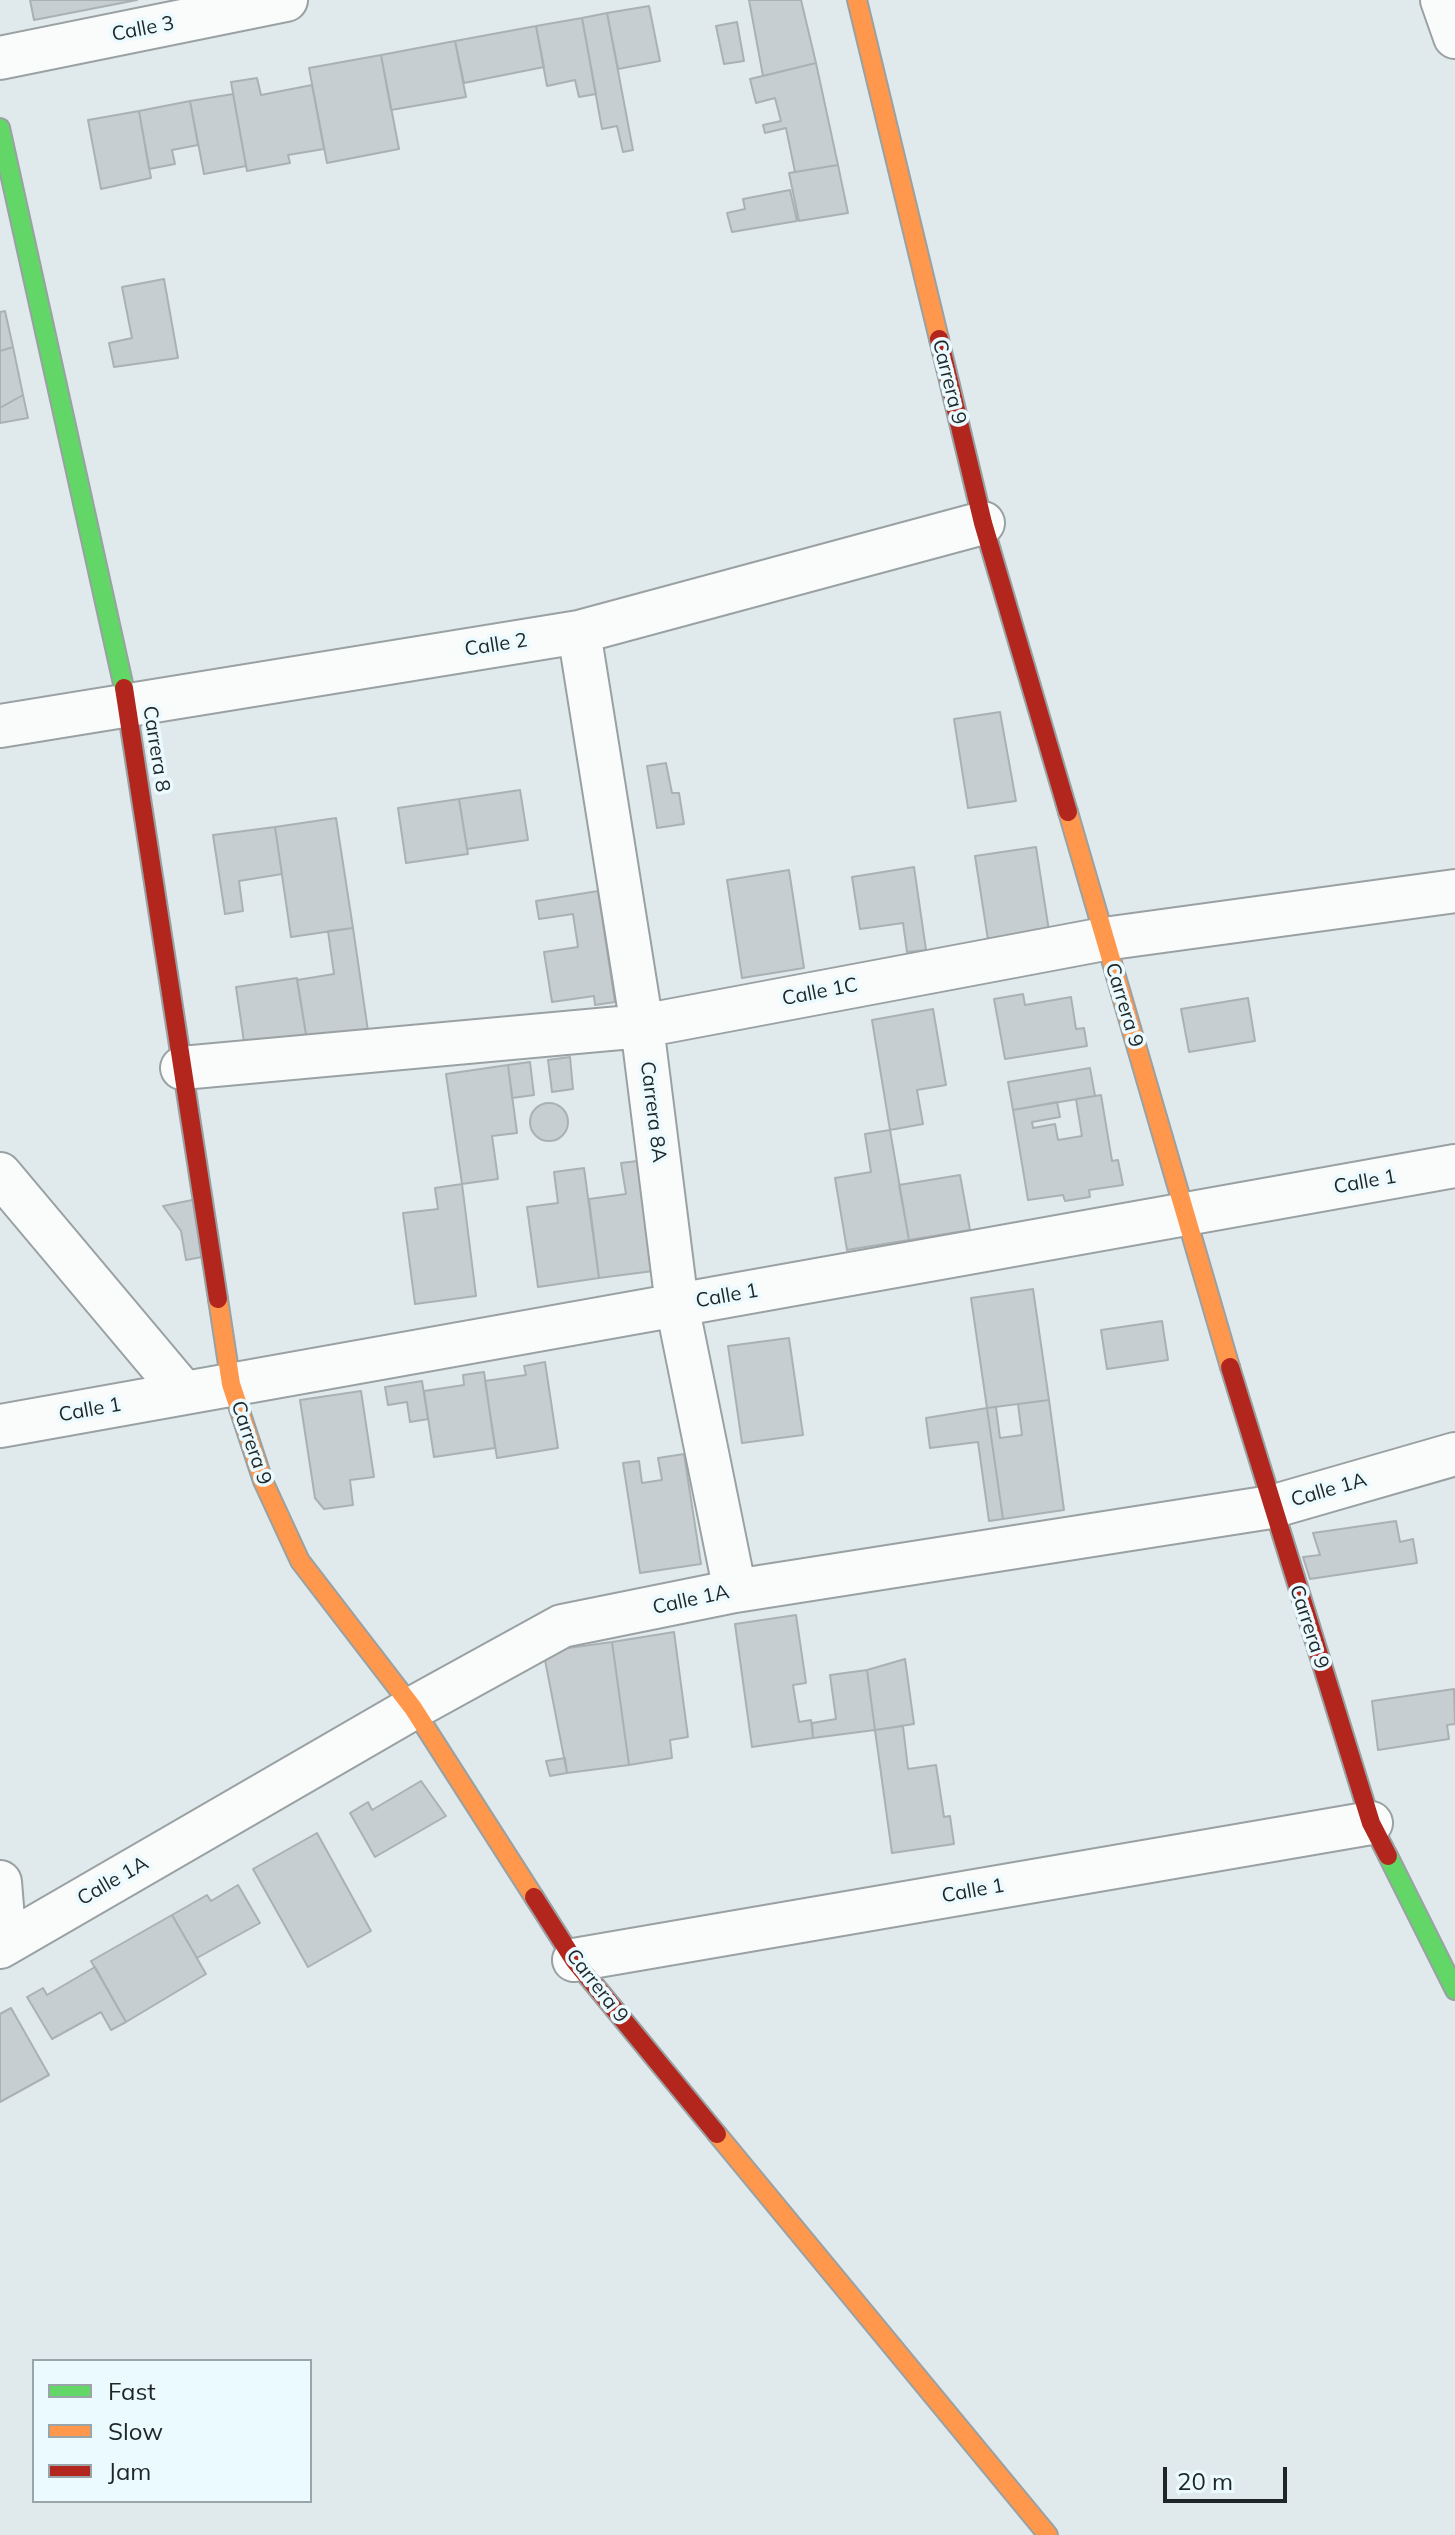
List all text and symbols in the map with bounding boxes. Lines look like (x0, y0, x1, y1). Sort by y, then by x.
street label: Calle 3 (110, 11, 176, 47)
street label: Carrera 9 (927, 337, 971, 427)
street label: Calle 2 (463, 628, 529, 662)
street label: Carrera 8 (137, 704, 175, 794)
street label: Carrera 9 (1100, 960, 1148, 1050)
street label: Calle 1C (780, 973, 860, 1011)
street label: Carrera 8A (635, 1060, 671, 1164)
street label: Calle 1 (1332, 1165, 1398, 1199)
street label: Calle 1 (694, 1279, 760, 1313)
street label: Calle 1 (57, 1393, 123, 1427)
street label: Carrera 9 (225, 1398, 277, 1488)
street label: Calle 1A (1288, 1468, 1370, 1512)
street label: Calle 1A (651, 1580, 731, 1620)
street label: Carrera 9 (1284, 1582, 1334, 1672)
street label: Calle 1A (73, 1851, 153, 1911)
street label: Calle 1 (940, 1874, 1006, 1908)
street label: Carrera 9 (561, 1944, 633, 2028)
legend (32, 2359, 312, 2503)
text: Fast (108, 2376, 156, 2406)
text: Slow (108, 2416, 163, 2446)
scale bar (1167, 2451, 1291, 2501)
text: Jam (108, 2456, 151, 2486)
text: 20 m (1177, 2466, 1233, 2496)

